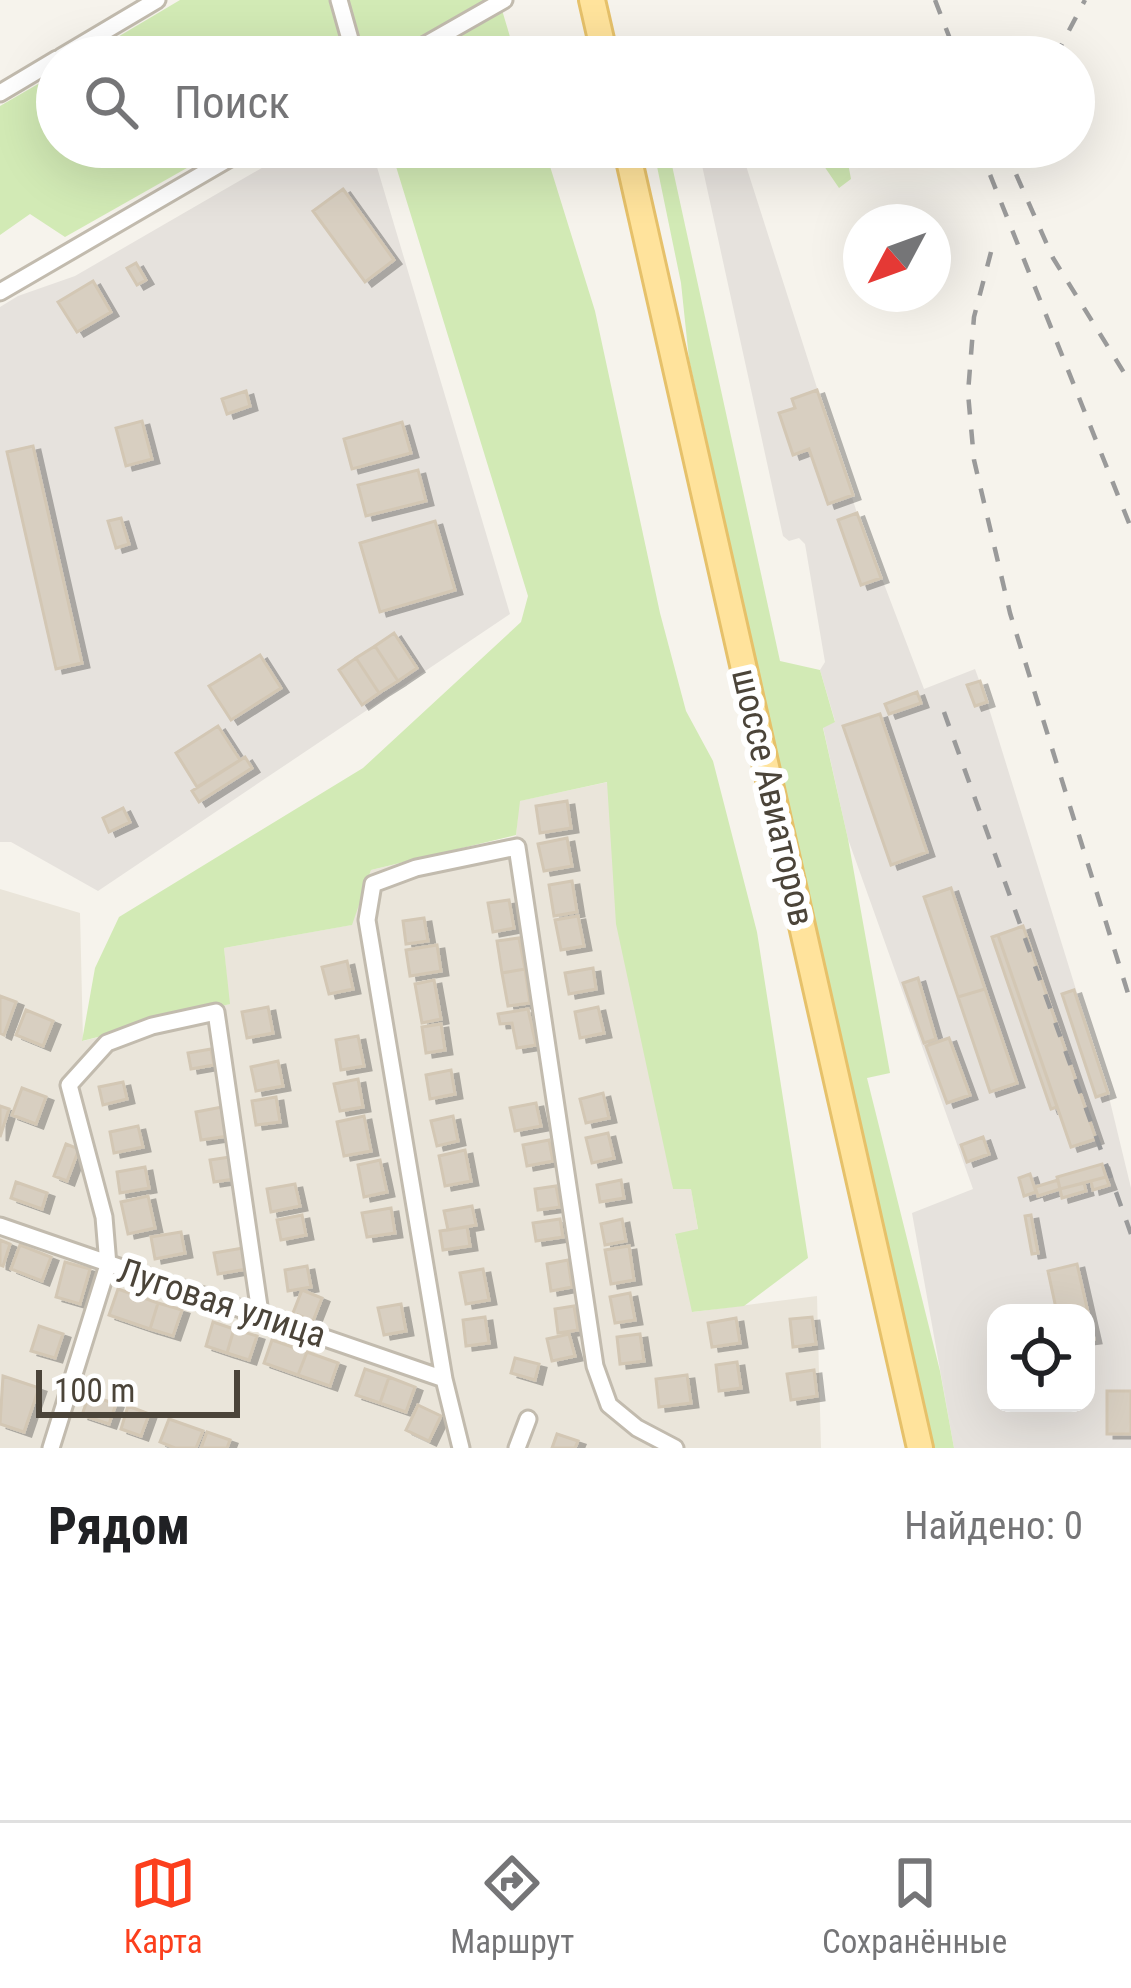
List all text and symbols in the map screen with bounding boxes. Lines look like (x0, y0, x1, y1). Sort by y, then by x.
search box (36, 36, 1095, 168)
icon: search (78, 69, 144, 135)
text: Поиск (174, 76, 290, 129)
north arrow (843, 204, 951, 312)
street label: шоссе Авиаторов (723, 665, 823, 930)
street label: Луговая улица (112, 1250, 331, 1356)
map controls (987, 1304, 1095, 1412)
button: locate (987, 1304, 1095, 1412)
scale bar (36, 1364, 240, 1417)
text: 100 m (54, 1371, 135, 1410)
text: Рядом (48, 1497, 190, 1556)
text: Найдено: 0 (904, 1503, 1083, 1549)
tab: Карта (124, 1850, 203, 1961)
tab: Маршрут (450, 1850, 574, 1961)
tab: Сохранённые (822, 1850, 1007, 1961)

